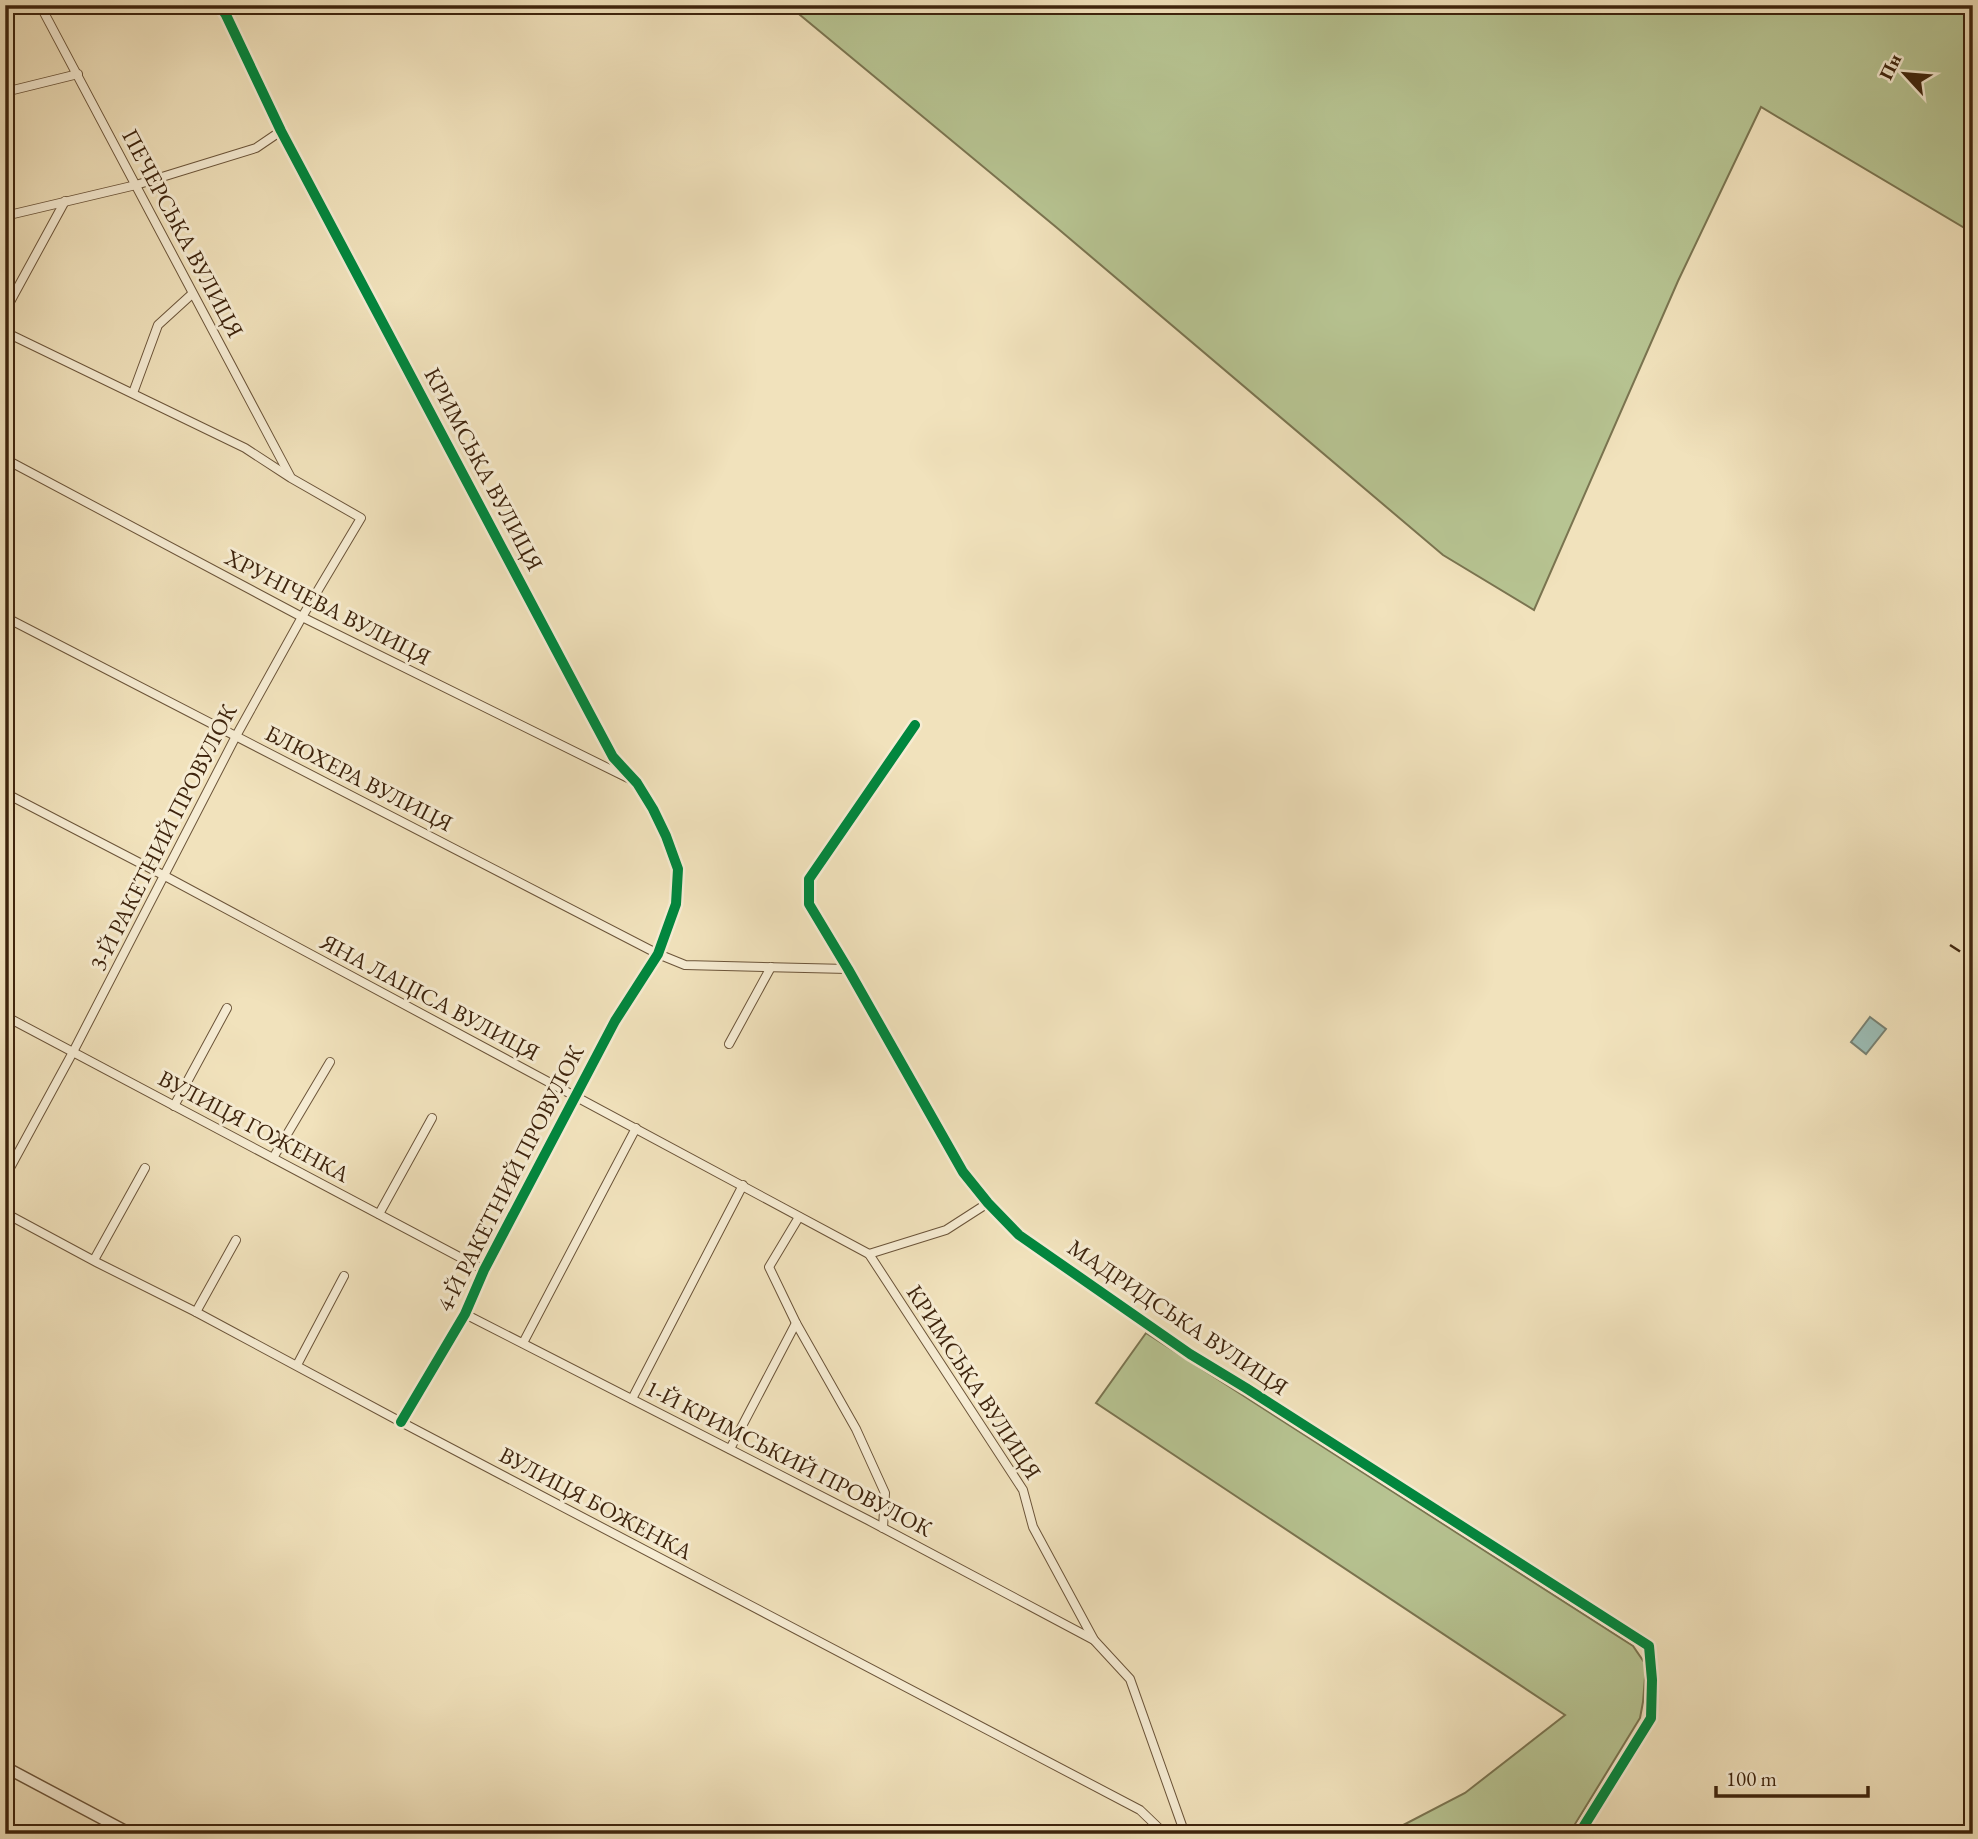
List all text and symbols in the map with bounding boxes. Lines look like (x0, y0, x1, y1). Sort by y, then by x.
north arrow (1870, 38, 1940, 108)
text: Пн (1873, 50, 1907, 84)
street label: ПЕЧЕРСЬКА ВУЛИЦЯ (115, 123, 251, 343)
street label: КРИМСЬКА ВУЛИЦЯ (418, 362, 550, 576)
street label: ХРУНІЧЕВА ВУЛИЦЯ (219, 542, 436, 672)
street label: 3-Й РАКЕТНИЙ ПРОВУЛОК (83, 698, 244, 975)
street label: БЛЮХЕРА ВУЛИЦЯ (260, 718, 458, 838)
street label: ЯНА ЛАЦІСА ВУЛИЦЯ (314, 926, 545, 1067)
street label: 4-Й РАКЕТНИЙ ПРОВУЛОК (430, 1039, 591, 1316)
street label: ВУЛИЦЯ ГОЖЕНКА (153, 1063, 356, 1190)
street label: МАДРИДСЬКА ВУЛИЦЯ (1062, 1232, 1294, 1402)
street label: КРИМСЬКА ВУЛИЦЯ (900, 1279, 1048, 1485)
street label: 1-Й КРИМСЬКИЙ ПРОВУЛОК (641, 1373, 938, 1544)
street label: ВУЛИЦЯ БОЖЕНКА (494, 1439, 699, 1567)
scale bar (1716, 1755, 1868, 1799)
text: 100 m (1726, 1765, 1777, 1792)

